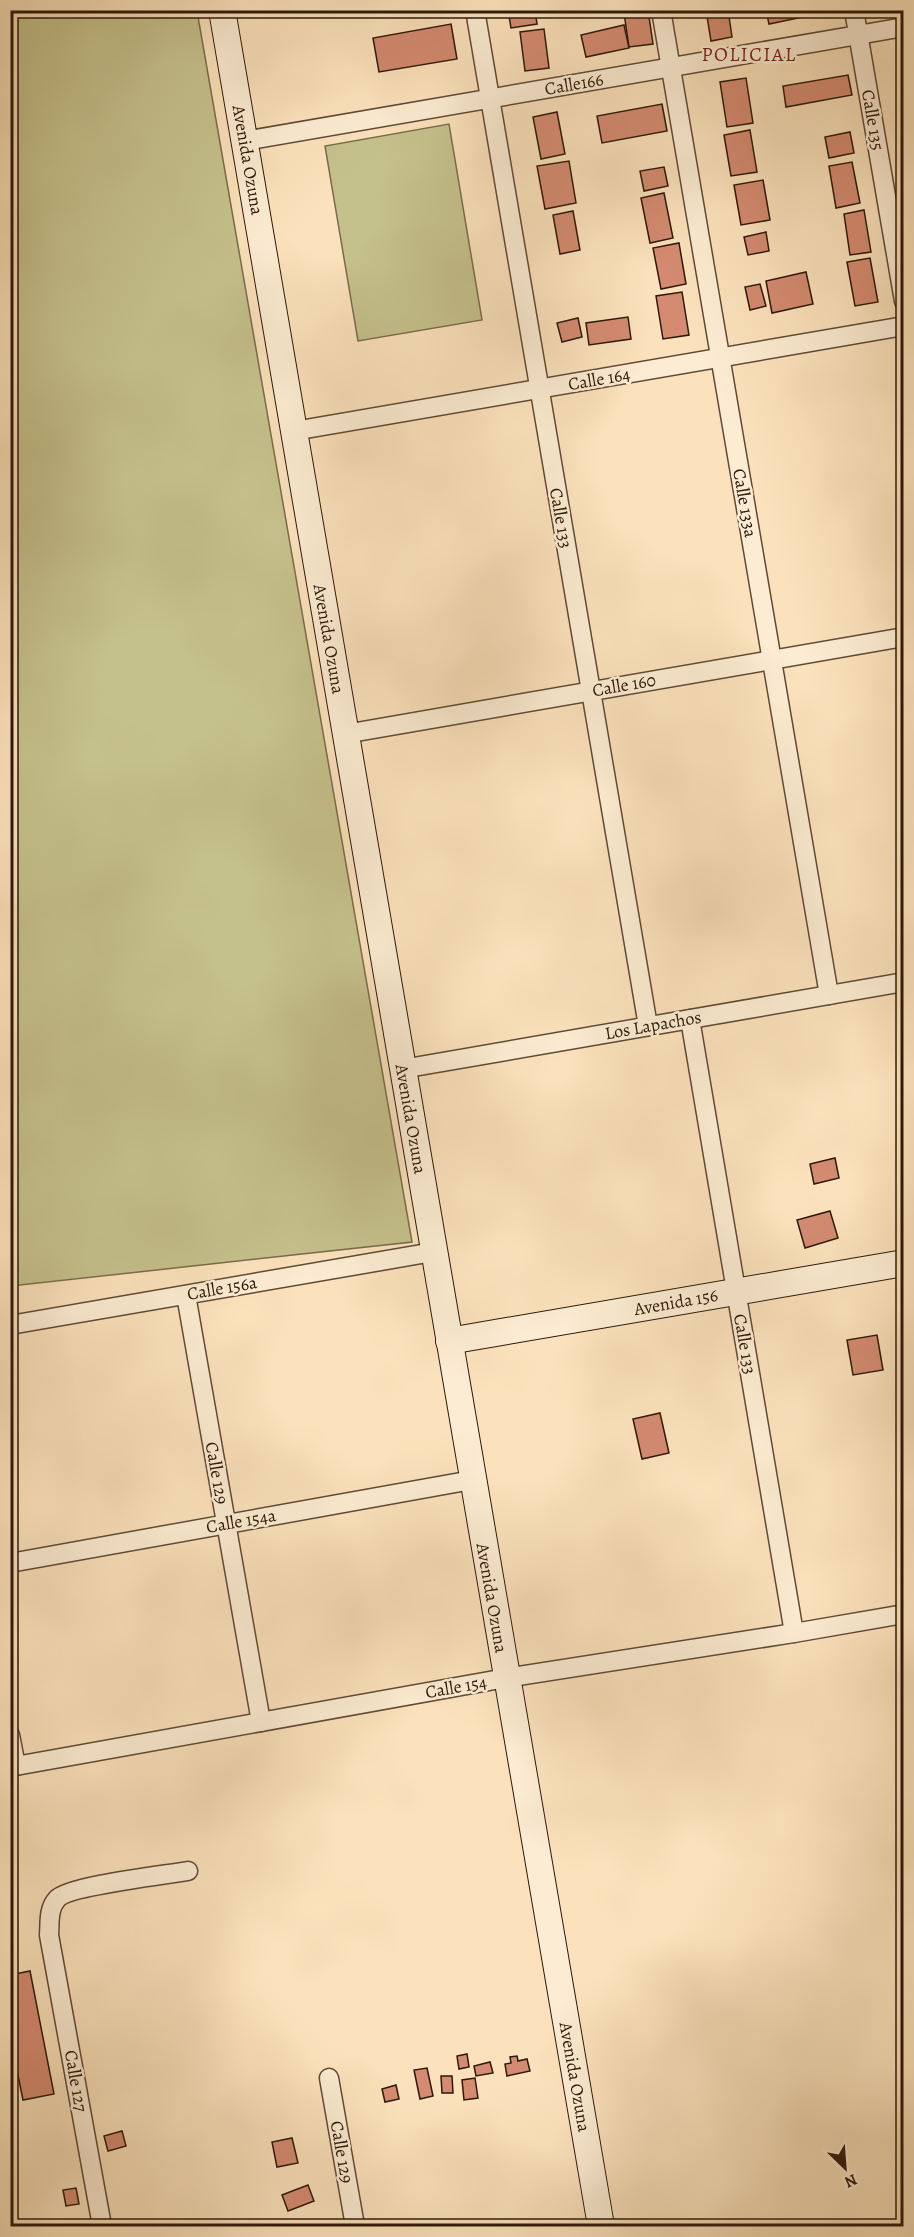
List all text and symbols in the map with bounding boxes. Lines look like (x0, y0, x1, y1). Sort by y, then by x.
district label: POLICIAL (701, 41, 797, 68)
street label: Calle166 (543, 67, 605, 101)
street label: Calle 135 (856, 88, 890, 152)
street label: Avenida Ozuna (226, 102, 270, 217)
street label: Calle 164 (566, 362, 632, 396)
street label: Calle 133a (727, 467, 763, 540)
street label: Calle 133 (544, 486, 578, 550)
street label: Avenida Ozuna (307, 581, 351, 696)
street label: Calle 160 (590, 668, 658, 702)
street label: Los Lapachos (603, 1005, 703, 1045)
street label: Avenida Ozuna (389, 1061, 433, 1176)
street label: Calle 156a (185, 1270, 259, 1306)
street label: Avenida 156 (631, 1283, 720, 1321)
street label: Calle 133 (728, 1312, 762, 1376)
street label: Calle 129 (200, 1440, 234, 1506)
street label: Calle 154a (204, 1503, 278, 1539)
street label: Avenida Ozuna (470, 1540, 514, 1655)
street label: Calle 154 (423, 1670, 489, 1704)
street label: Avenida Ozuna (553, 2019, 597, 2134)
street label: Calle 127 (59, 2048, 93, 2114)
street label: Calle 129 (325, 2119, 359, 2185)
north arrow (815, 2138, 875, 2198)
text: N (841, 2168, 861, 2193)

